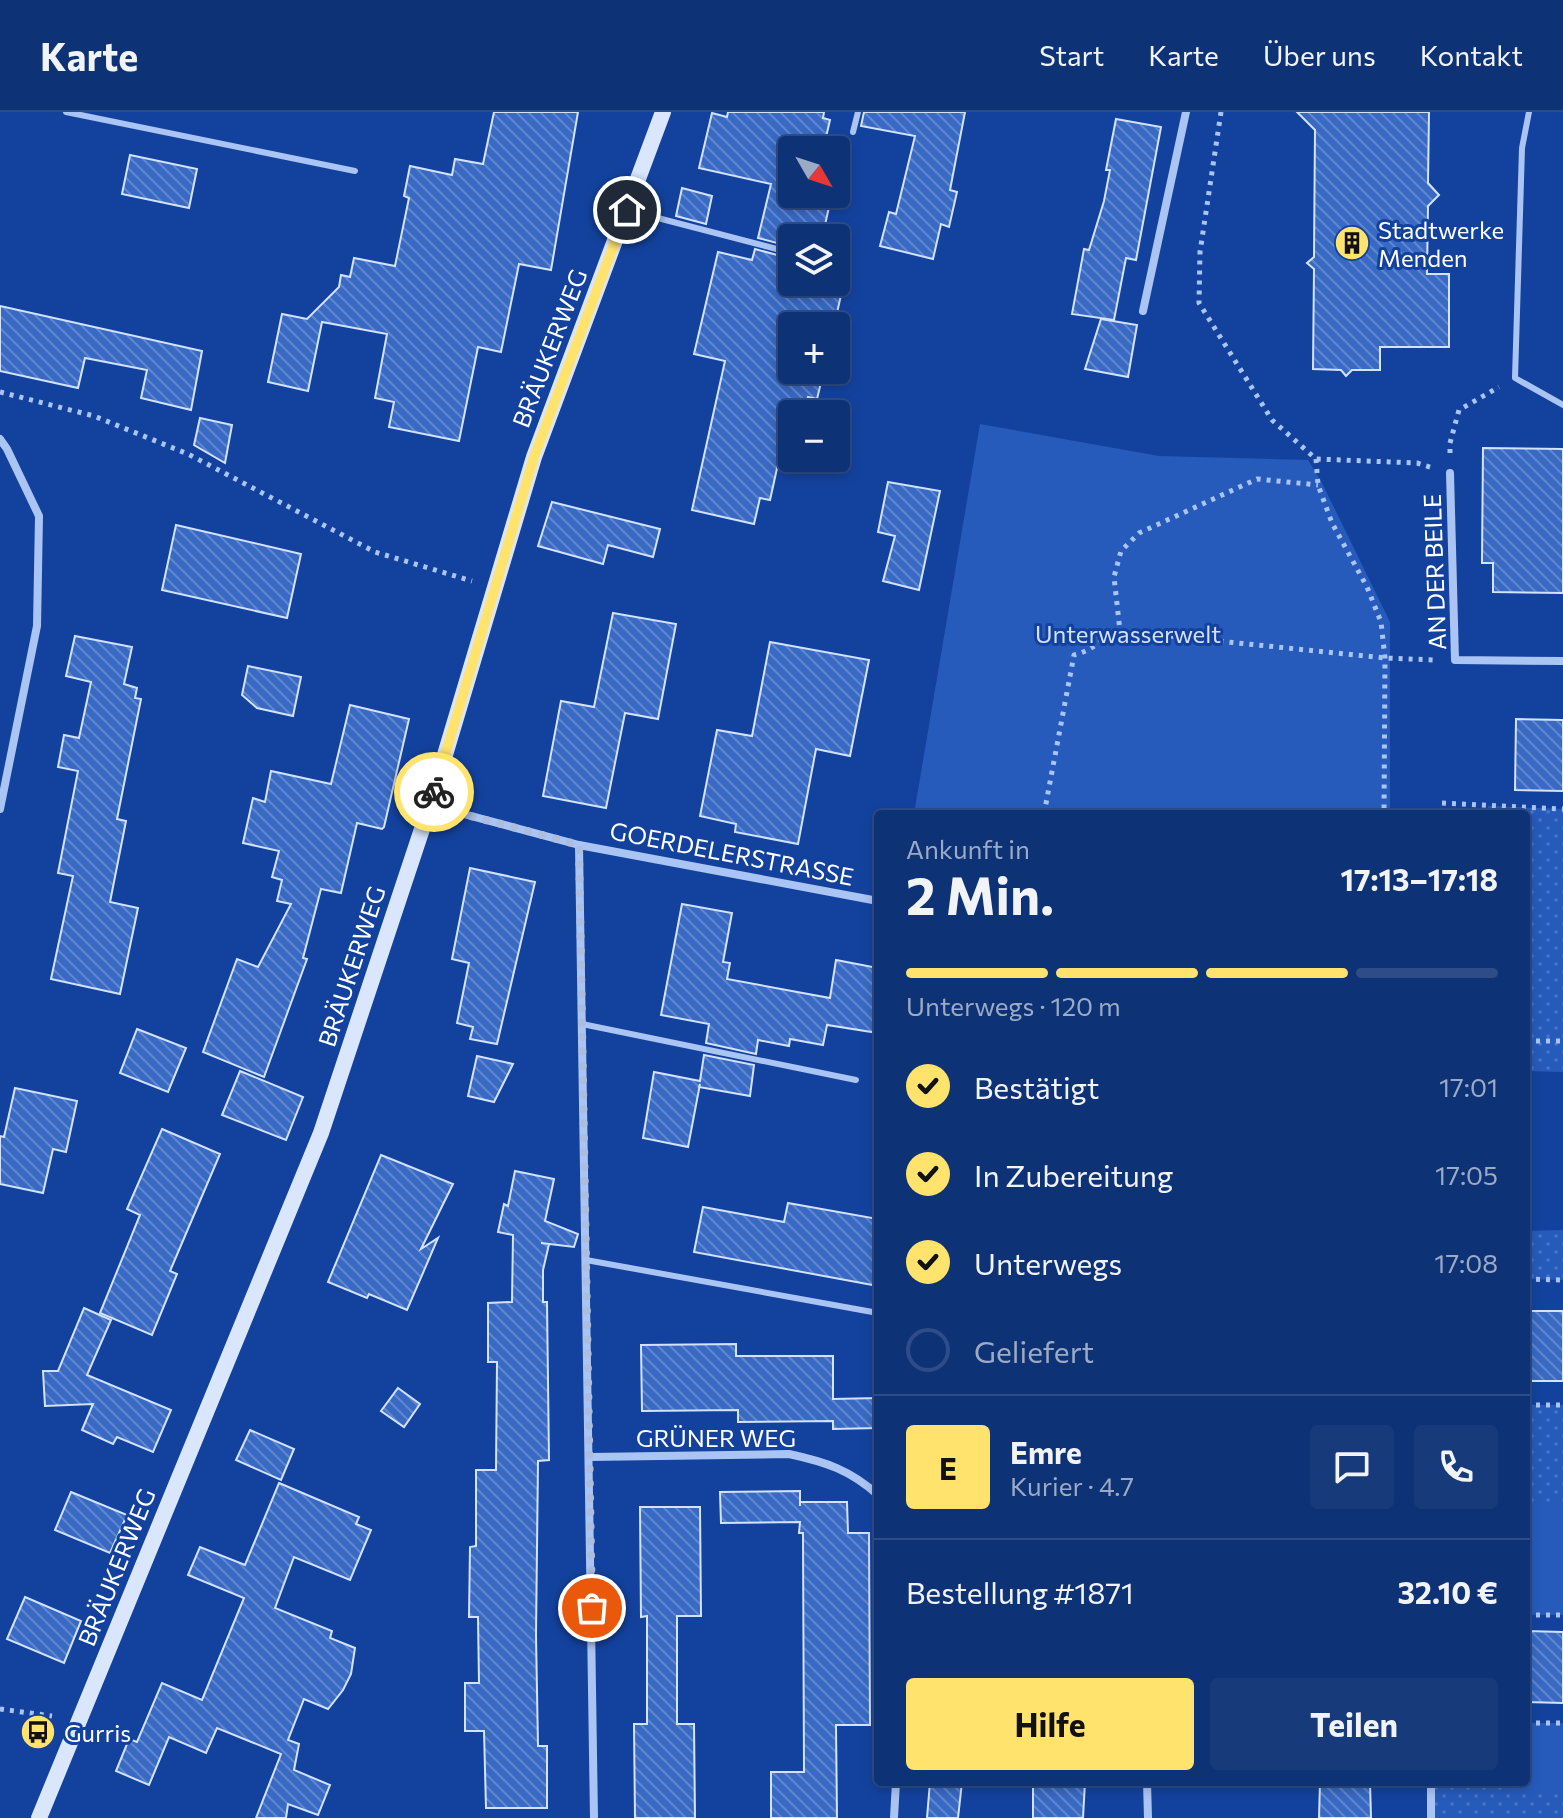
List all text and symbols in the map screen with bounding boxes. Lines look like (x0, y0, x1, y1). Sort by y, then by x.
text: Karte (40, 32, 138, 79)
text: Start (1039, 38, 1104, 72)
text: Karte (1148, 38, 1219, 72)
text: Über uns (1263, 38, 1376, 72)
text: Kontakt (1420, 38, 1523, 72)
north arrow (778, 136, 850, 208)
map controls (778, 136, 850, 472)
pin (593, 176, 661, 244)
icon: home (605, 188, 649, 232)
place label: Stadtwerke Menden (1378, 215, 1504, 272)
button: layers (778, 224, 850, 296)
building icon: Stadtwerke Menden (1333, 224, 1371, 262)
street label: BRÄUKERWEG (505, 265, 593, 431)
button: + (778, 312, 850, 384)
button: − (778, 400, 850, 472)
street label: AN DER BEILE (1417, 493, 1451, 651)
park label: Unterwasserwelt (1035, 619, 1221, 648)
courier (394, 752, 474, 832)
icon: bike (412, 770, 456, 814)
street label: GOERDELERSTRASSE (608, 815, 856, 891)
text: Ankunft in (906, 833, 1030, 864)
text: 17:13–17:18 (1340, 860, 1498, 897)
text: 2 Min. (906, 862, 1054, 926)
street label: BRÄUKERWEG (311, 882, 391, 1050)
text: Unterwegs · 120 m (906, 990, 1121, 1021)
icon: check (906, 1064, 950, 1108)
text: Bestätigt (974, 1068, 1099, 1105)
text: 17:01 (1439, 1071, 1498, 1102)
icon: check (906, 1152, 950, 1196)
text: In Zubereitung (974, 1156, 1173, 1193)
text: 17:05 (1435, 1159, 1498, 1190)
icon: check (906, 1240, 950, 1284)
text: Unterwegs (974, 1244, 1122, 1281)
text: 17:08 (1434, 1247, 1498, 1278)
text: Geliefert (974, 1332, 1094, 1369)
street label: GRÜNER WEG (636, 1423, 796, 1452)
button: chat (1310, 1425, 1394, 1509)
button: phone (1414, 1425, 1498, 1509)
text: Emre (1010, 1433, 1082, 1470)
text: E (939, 1449, 957, 1486)
text: Kurier · 4.7 (1010, 1470, 1134, 1501)
street label: BRÄUKERWEG (71, 1484, 161, 1650)
text: Bestellung #1871 (906, 1573, 1134, 1610)
text: 32.10 € (1398, 1573, 1498, 1610)
pin (558, 1574, 626, 1642)
icon: bag (570, 1586, 614, 1630)
button: Hilfe (906, 1678, 1194, 1770)
button: Teilen (1210, 1678, 1498, 1770)
bus stop icon: Gurris (19, 1713, 57, 1751)
place label: Gurris (64, 1718, 131, 1747)

